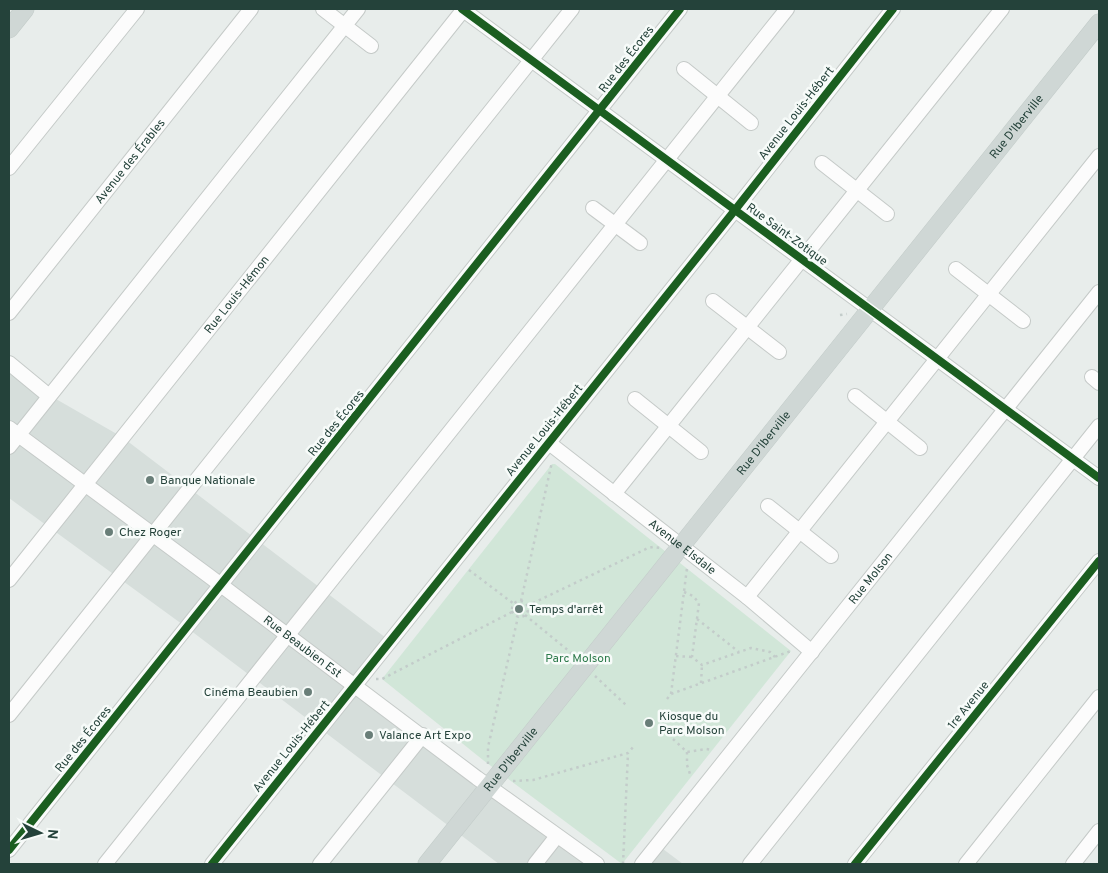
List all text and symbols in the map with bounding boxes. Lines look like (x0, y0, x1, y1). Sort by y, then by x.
street label: Rue des Écores (596, 23, 658, 97)
street label: Avenue Louis-Hébert (755, 64, 838, 164)
street label: Rue D'Iberville (986, 92, 1048, 163)
street label: Avenue des Érables (92, 116, 169, 208)
street label: Rue Saint-Zotique (742, 200, 830, 270)
street label: Rue Louis-Hémon (201, 253, 273, 338)
street label: Avenue Louis-Hébert (503, 381, 587, 480)
street label: Rue des Écores (305, 387, 369, 460)
street label: Rue D'Iberville (734, 408, 795, 479)
place label: Banque Nationale (160, 473, 255, 489)
marker: Banque Nationale (144, 474, 156, 486)
street label: Avenue Elsdale (645, 516, 719, 579)
place label: Chez Roger (119, 525, 182, 541)
marker: Chez Roger (103, 526, 115, 538)
street label: Rue Molson (846, 549, 897, 608)
place label: Temps d'arrêt (529, 602, 603, 618)
marker: Temps d'arrêt (513, 603, 525, 615)
street label: Rue Beaubien Est (260, 613, 344, 682)
park label: Parc Molson (545, 651, 611, 667)
street label: 1re Avenue (944, 678, 993, 733)
place label: Cinéma Beaubien (204, 685, 298, 701)
marker: Cinéma Beaubien (302, 686, 314, 698)
street label: Avenue Louis-Hébert (250, 697, 334, 796)
street label: Rue des Écores (52, 703, 116, 776)
place label: Kiosque du Parc Molson (659, 709, 724, 739)
marker: Kiosque du Parc Molson (643, 717, 655, 729)
street label: Rue D'Iberville (481, 724, 542, 796)
place label: Valance Art Expo (379, 728, 472, 744)
marker: Valance Art Expo (363, 729, 375, 741)
north arrow (15, 808, 65, 858)
text: N (43, 828, 60, 840)

